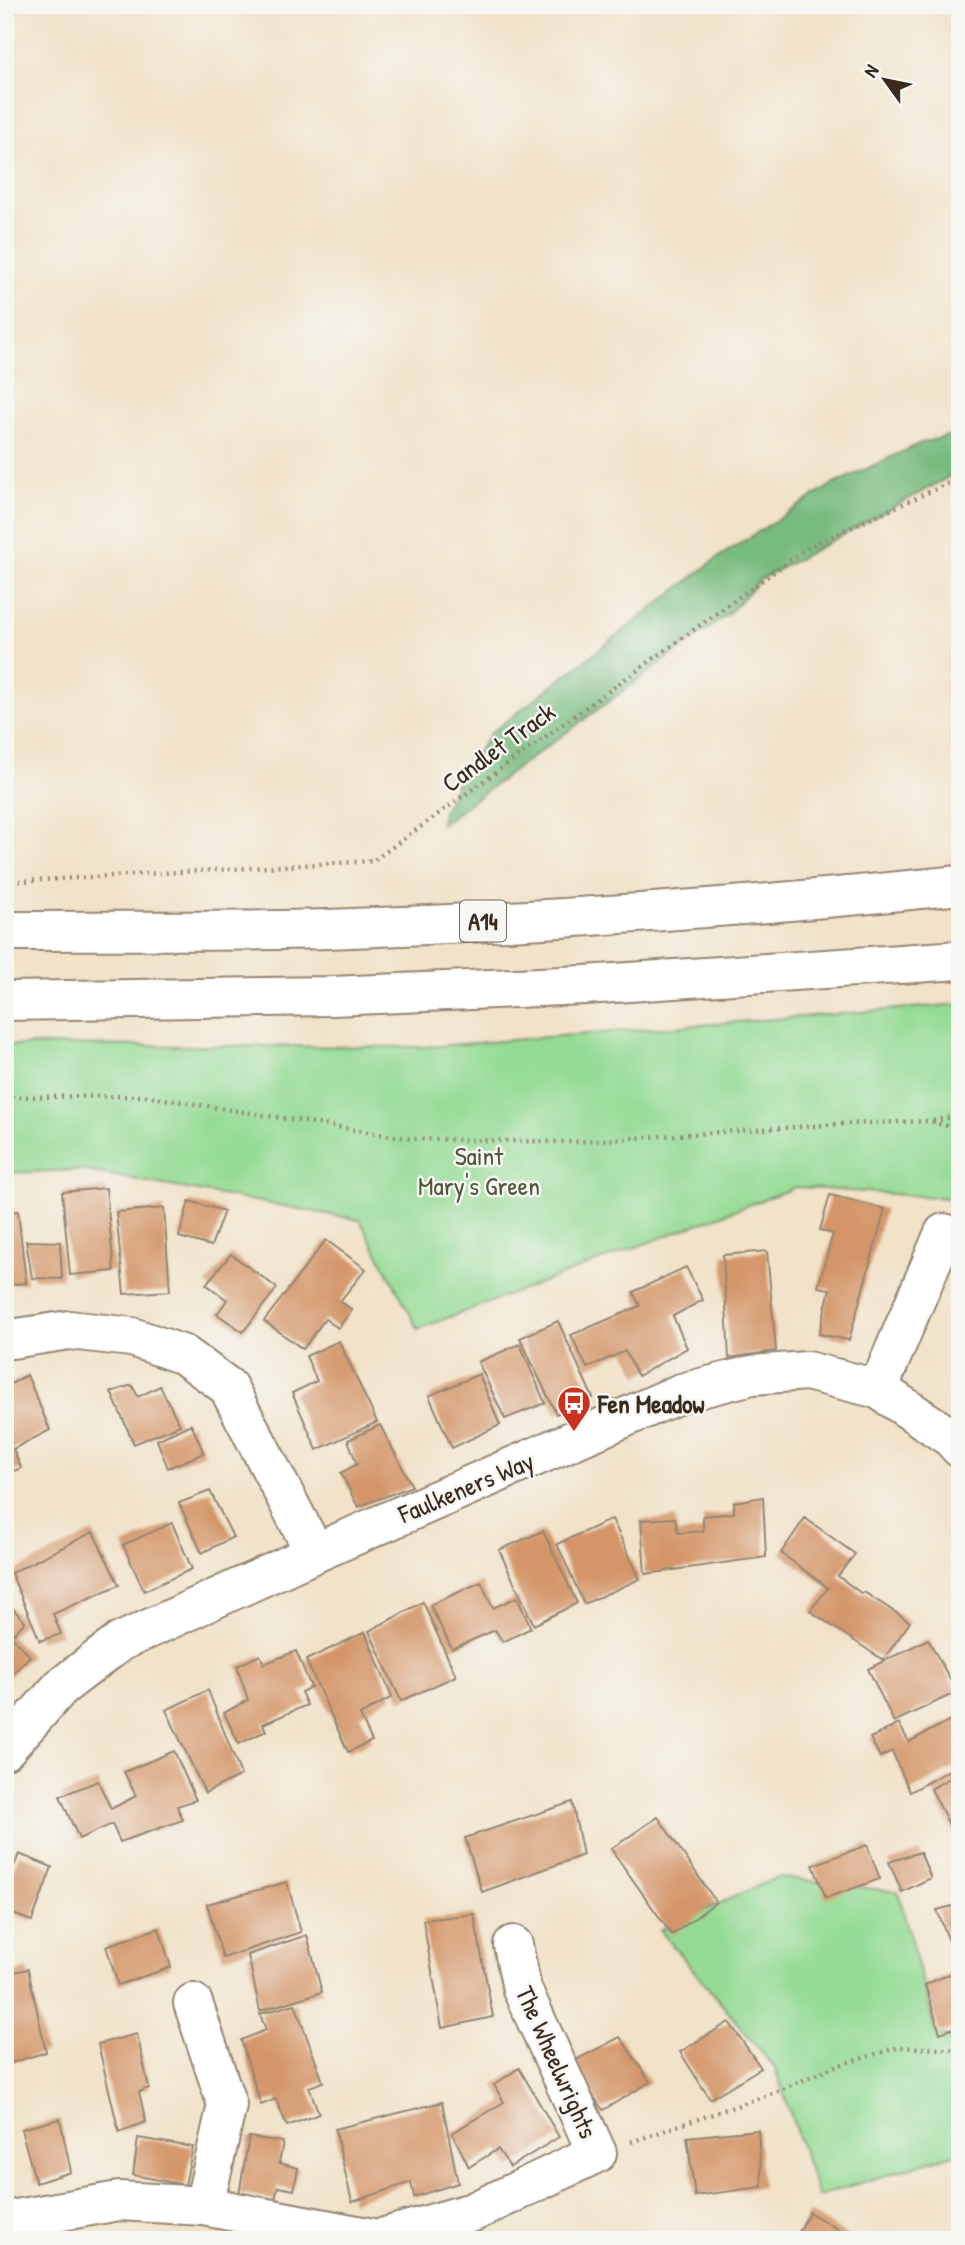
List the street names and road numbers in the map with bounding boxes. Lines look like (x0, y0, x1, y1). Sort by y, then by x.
street label: Candlet Track (434, 694, 562, 800)
road number: A14 (460, 901, 506, 942)
street label: Faulkeners Way (392, 1443, 539, 1532)
street label: The Wheelwrights (508, 1980, 606, 2144)

